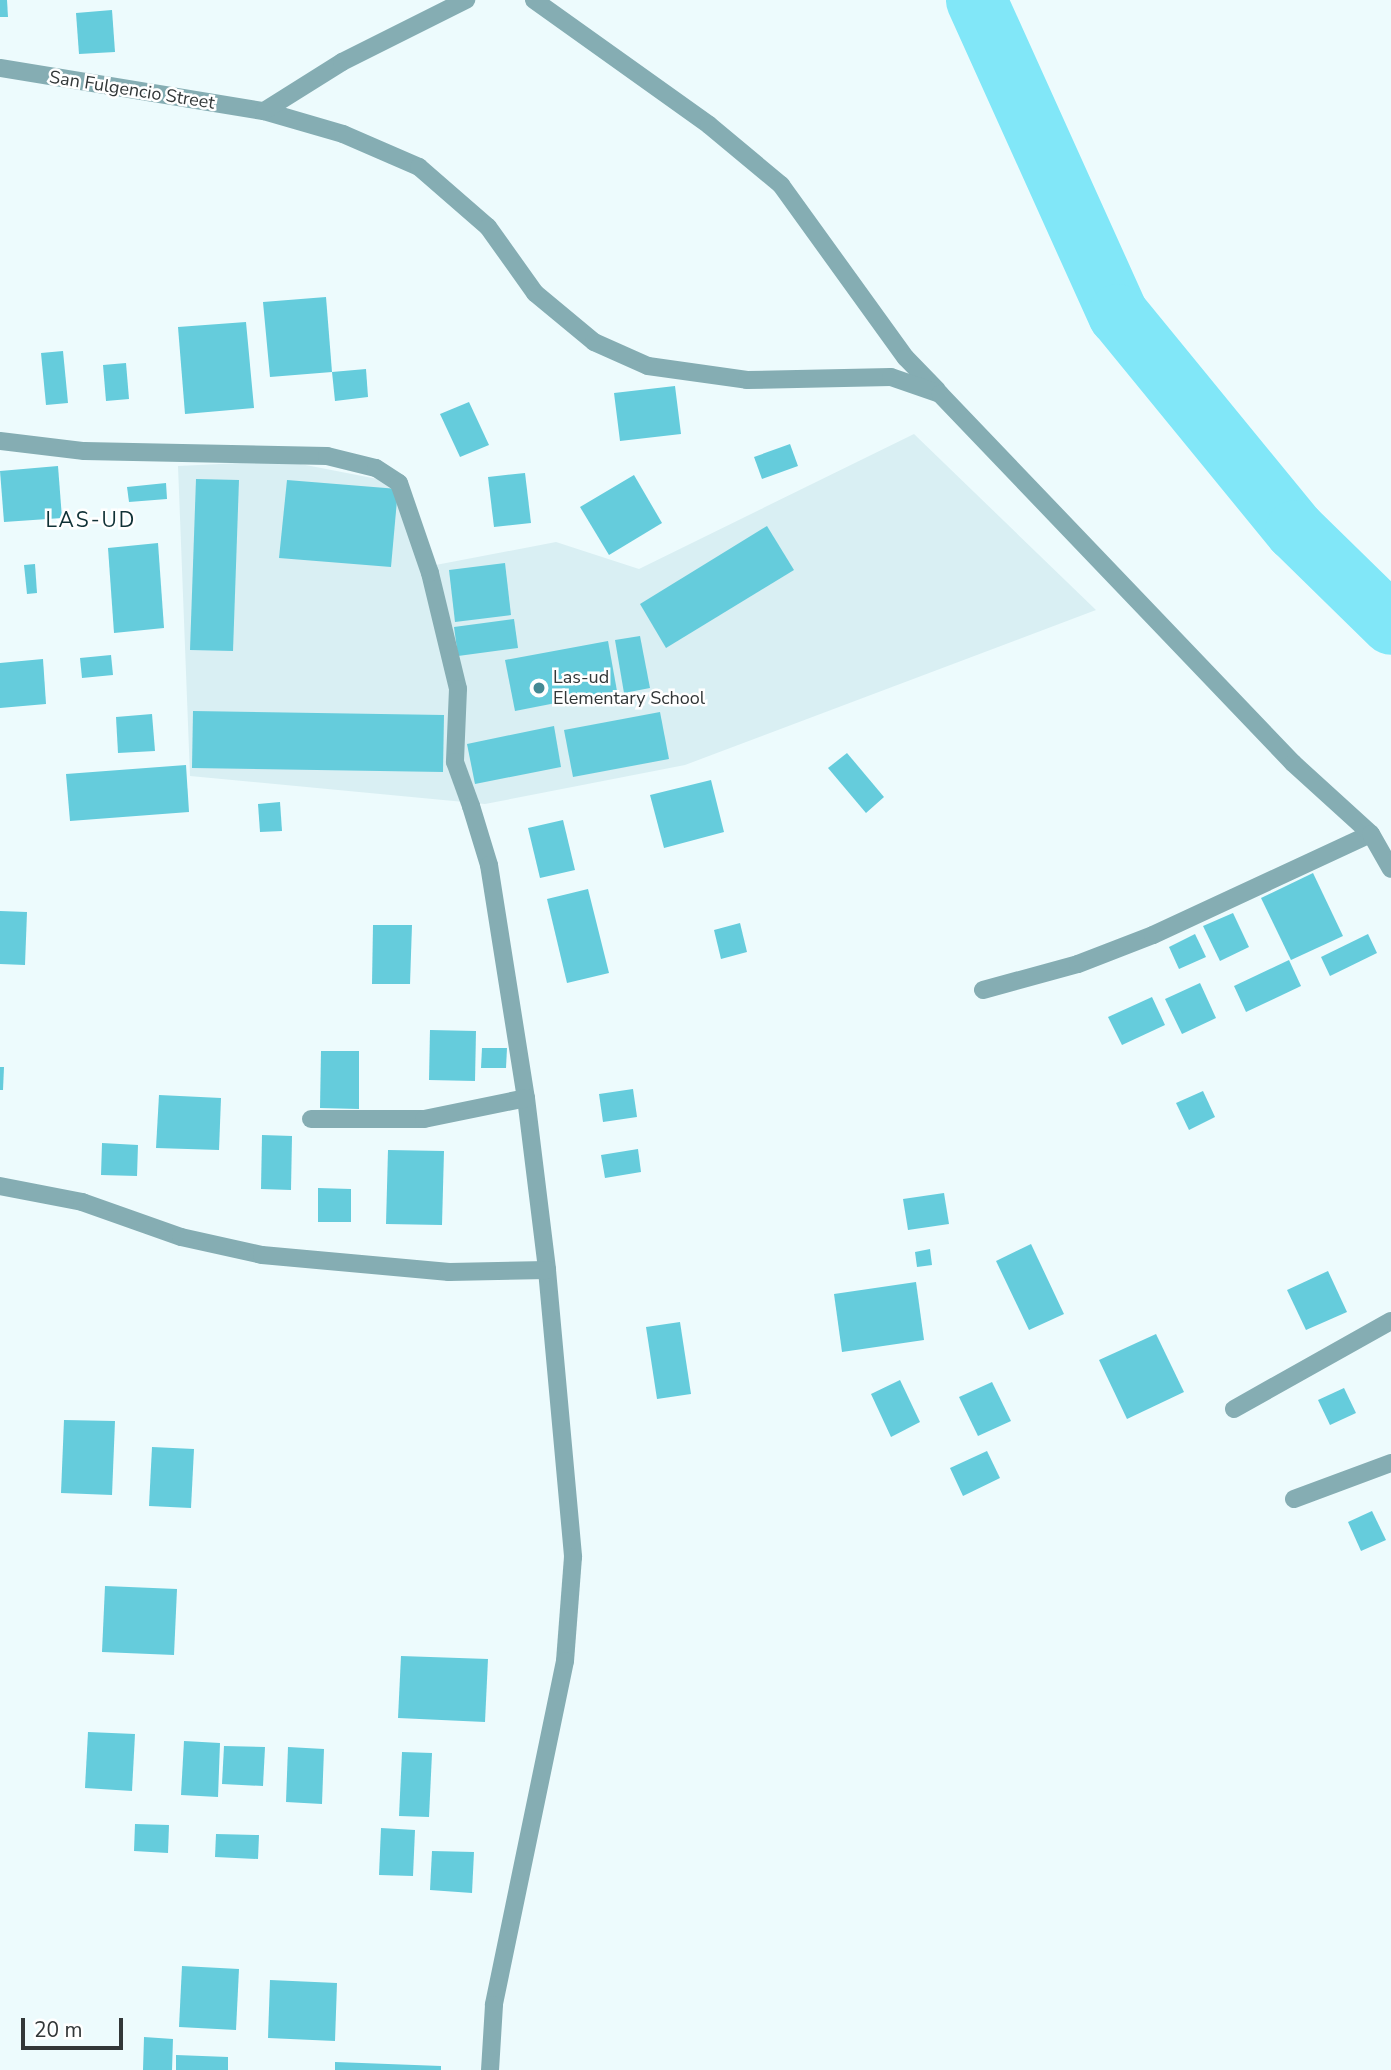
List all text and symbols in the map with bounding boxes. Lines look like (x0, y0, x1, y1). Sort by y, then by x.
street label: San Fulgencio Street (48, 66, 216, 114)
district label: LAS-UD (46, 507, 136, 533)
place label: Las-ud Elementary School (553, 667, 705, 710)
marker: Las-ud Elementary School (531, 680, 547, 696)
scale bar (24, 2004, 126, 2048)
text: 20 m (34, 2016, 83, 2044)

